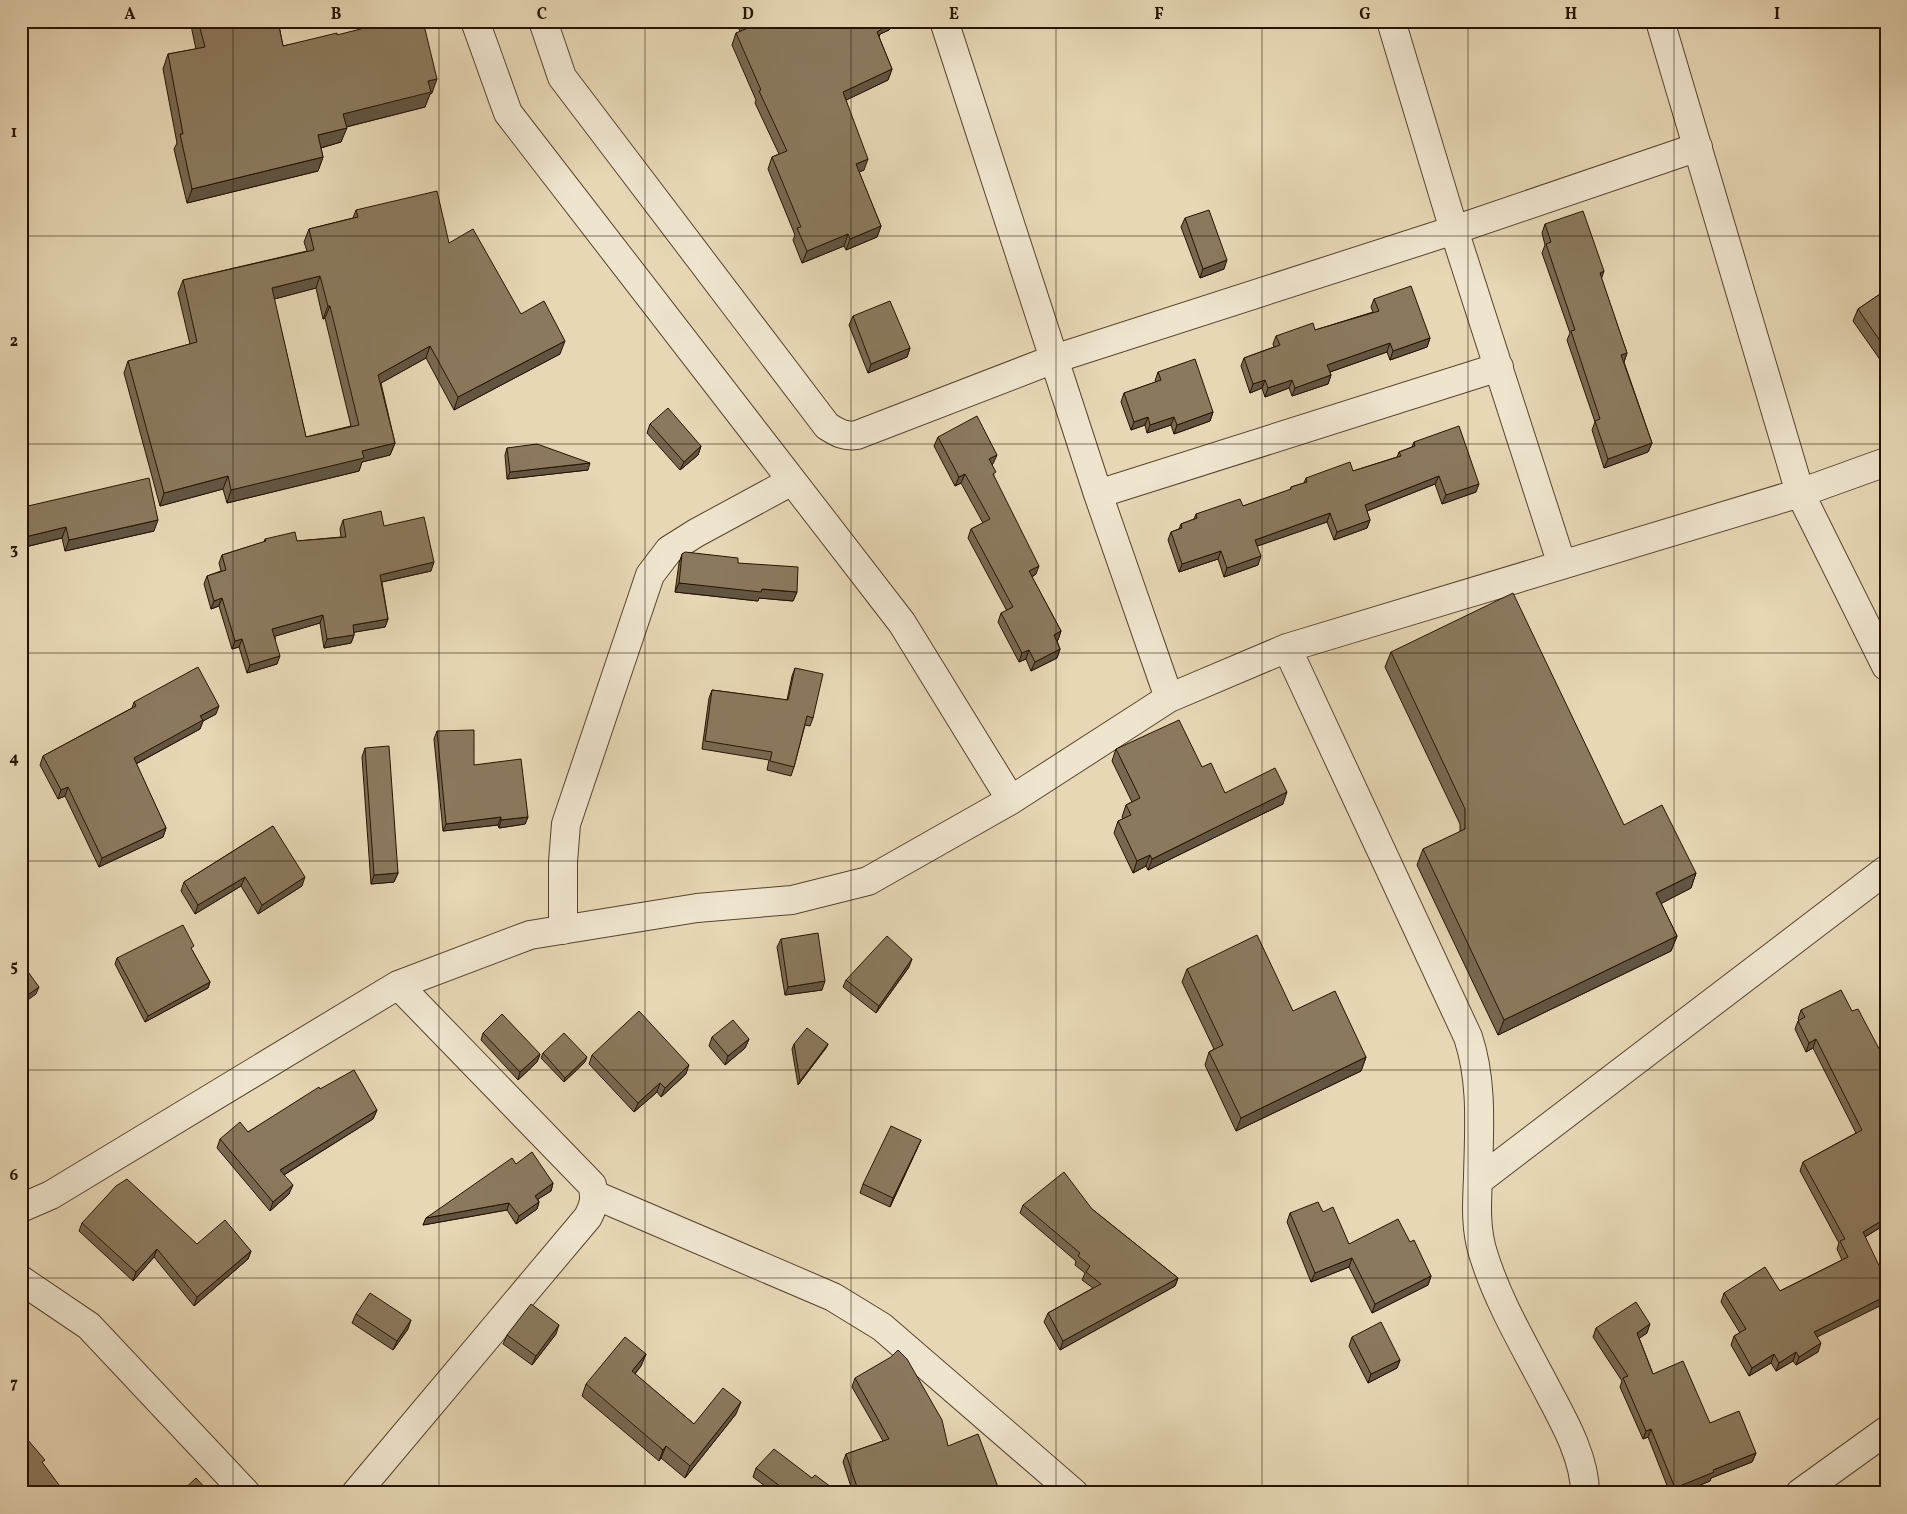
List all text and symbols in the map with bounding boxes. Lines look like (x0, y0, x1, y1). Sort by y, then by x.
text: A (124, 4, 136, 26)
text: B (331, 4, 342, 26)
text: C (537, 4, 547, 26)
text: D (742, 4, 754, 26)
text: E (949, 4, 959, 26)
text: F (1154, 4, 1164, 26)
text: G (1359, 4, 1371, 26)
text: H (1565, 4, 1577, 26)
text: I (1774, 4, 1780, 26)
text: 1 (11, 122, 17, 144)
text: 2 (10, 331, 18, 353)
text: 3 (10, 539, 18, 561)
text: 4 (9, 748, 19, 770)
text: 5 (10, 956, 18, 978)
text: 6 (10, 1165, 19, 1187)
text: 7 (10, 1373, 18, 1395)

